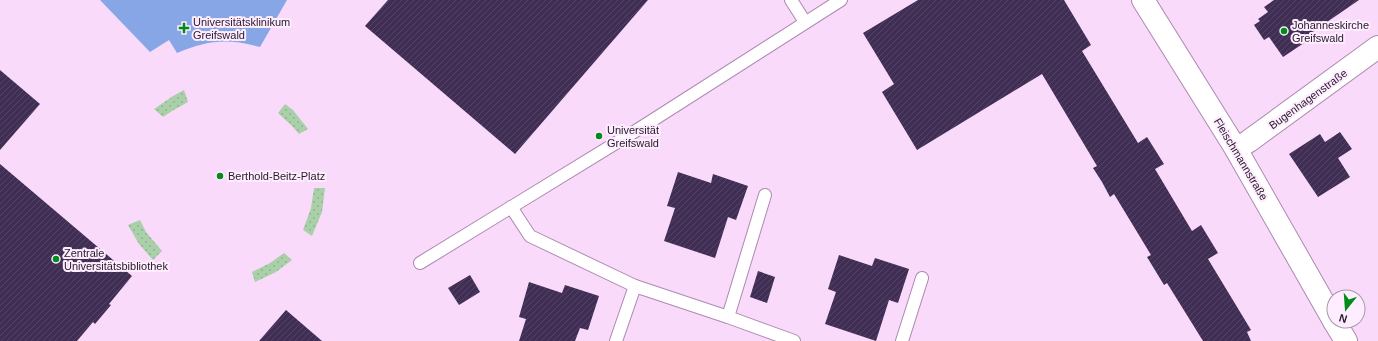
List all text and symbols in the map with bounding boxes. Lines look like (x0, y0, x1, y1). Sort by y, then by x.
place label: Universitätsklinikum Greifswald (193, 16, 290, 41)
place label: Johanneskirche Greifswald (1292, 19, 1369, 44)
marker: Universitätsklinikum Greifswald (178, 22, 190, 34)
marker: Johanneskirche Greifswald (1279, 26, 1289, 36)
street label: Bugenhagenstraße (1267, 67, 1349, 131)
street label: Fleischmannstraße (1212, 116, 1270, 202)
place label: Universität Greifswald (607, 124, 659, 149)
marker: Universität Greifswald (594, 131, 604, 141)
place label: Berthold-Beitz-Platz (228, 170, 325, 182)
marker: Berthold-Beitz-Platz (215, 171, 225, 181)
place label: Zentrale Universitätsbibliothek (64, 247, 168, 272)
marker: Zentrale Universitätsbibliothek (51, 254, 61, 264)
north arrow (1326, 289, 1366, 329)
text: N (1337, 312, 1349, 325)

